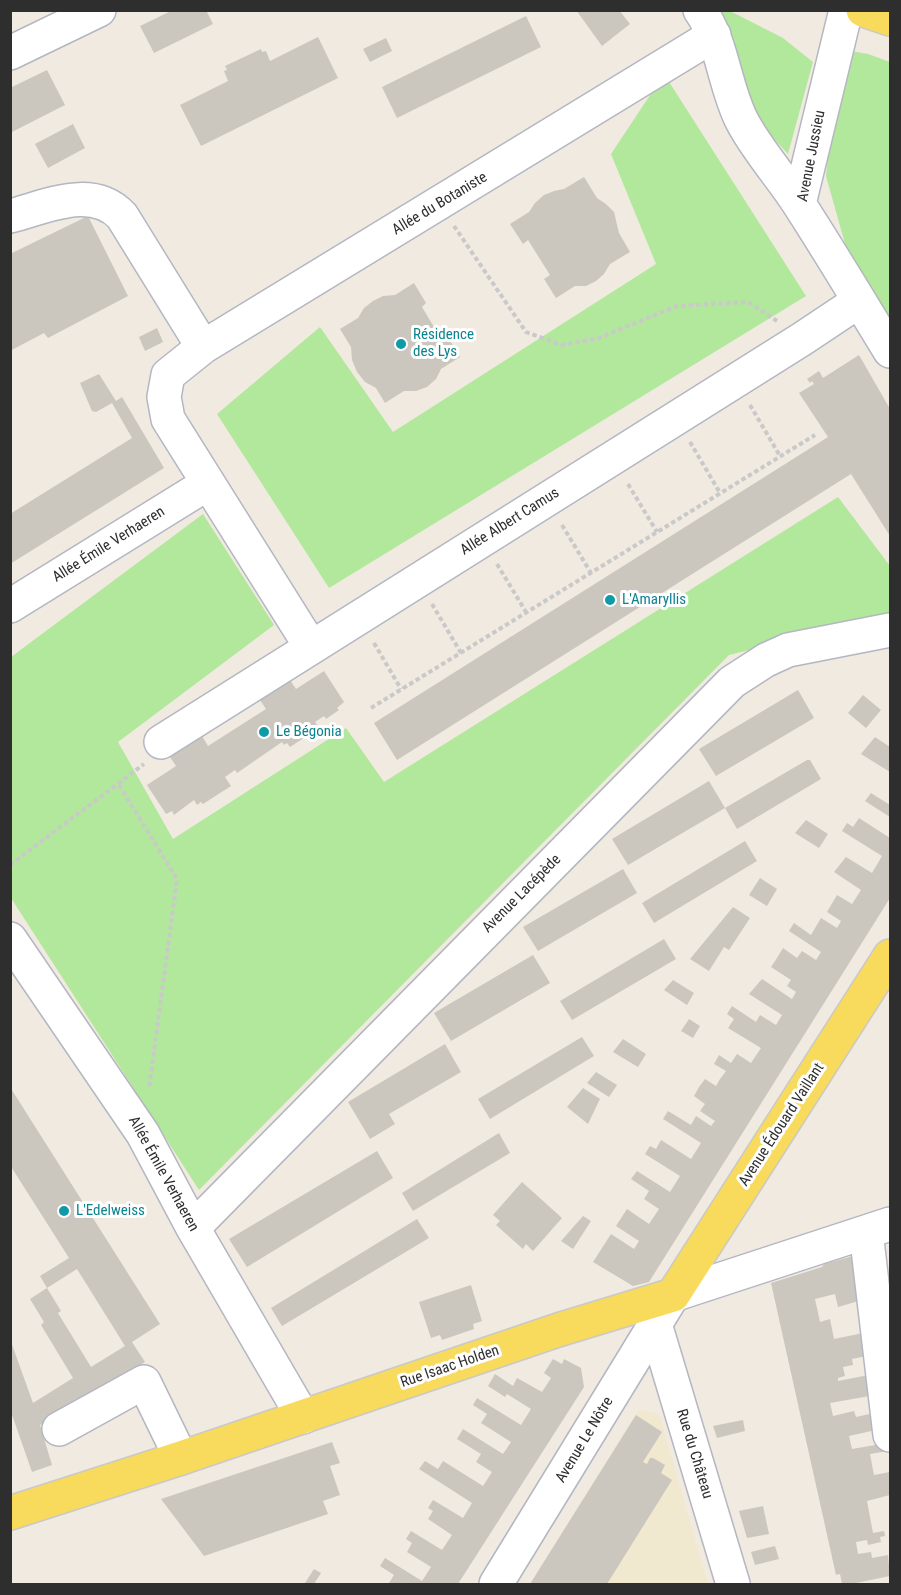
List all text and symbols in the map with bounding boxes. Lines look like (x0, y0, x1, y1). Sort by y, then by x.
street label: Avenue Jussieu (794, 109, 830, 203)
street label: Allée du Botaniste (389, 169, 491, 239)
place label: Résidence des Lys (413, 326, 474, 361)
marker: Résidence des Lys (394, 337, 408, 351)
street label: Allée Albert Camus (457, 484, 563, 560)
street label: Allée Émile Verhaeren (50, 503, 168, 587)
place label: L'Amaryllis (622, 591, 686, 609)
marker: L'Amaryllis (603, 593, 617, 607)
place label: Le Bégonia (276, 723, 342, 741)
marker: Le Bégonia (257, 725, 271, 739)
street label: Avenue Lacépède (479, 851, 565, 937)
street label: Avenue Édouard Vaillant (735, 1060, 829, 1190)
street label: Allée Émile Verhaeren (124, 1113, 202, 1235)
place label: L'Edelweiss (76, 1202, 145, 1220)
marker: L'Edelweiss (57, 1204, 71, 1218)
street label: Rue Isaac Holden (398, 1342, 502, 1392)
street label: Avenue Le Nôtre (552, 1394, 618, 1486)
street label: Rue du Château (672, 1407, 716, 1501)

